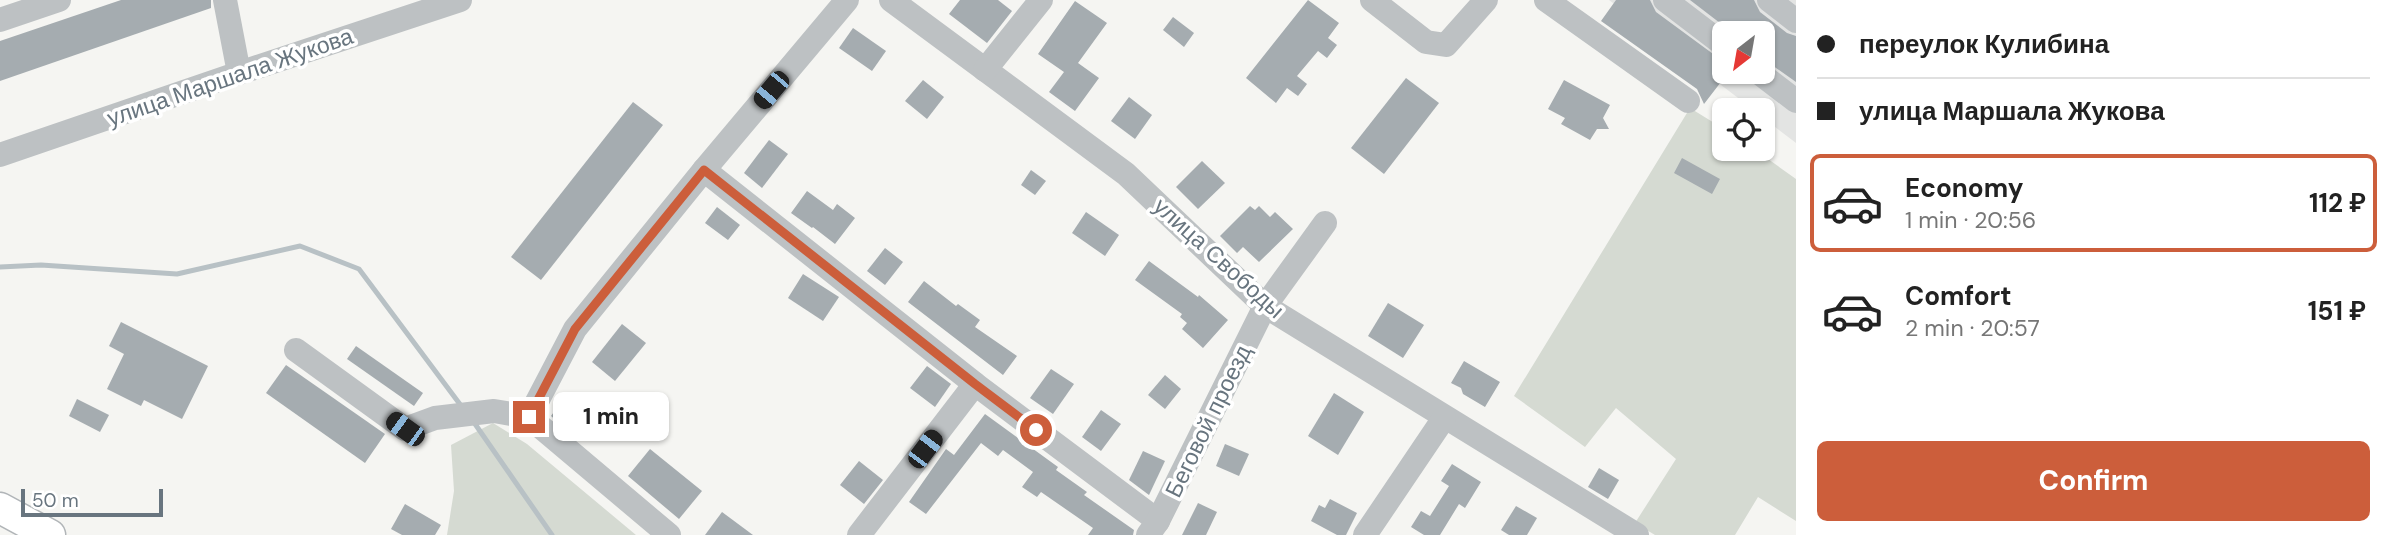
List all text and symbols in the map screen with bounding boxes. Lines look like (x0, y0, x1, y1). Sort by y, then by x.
street label: улица Маршала Жукова (103, 21, 357, 133)
north arrow (1712, 21, 1774, 84)
map controls (1712, 21, 1775, 161)
text: переулок Кулибина (1859, 27, 2109, 61)
car (750, 67, 793, 113)
text: улица Маршала Жукова (1859, 94, 2165, 128)
button: locate (1712, 98, 1775, 161)
text: Economy (1905, 171, 2023, 205)
icon: car (1821, 172, 1884, 235)
text: 112 ₽ (2309, 186, 2366, 220)
street label: улица Свободы (1147, 191, 1291, 325)
text: 1 min · 20:56 (1905, 205, 2036, 235)
text: Comfort (1905, 279, 2011, 313)
icon: car (1821, 280, 1884, 343)
text: 151 ₽ (2308, 294, 2366, 328)
text: 2 min · 20:57 (1905, 313, 2040, 343)
street label: Беговой проезд (1158, 339, 1258, 502)
callout: 1 min (554, 392, 669, 442)
route end (513, 401, 545, 433)
text: 1 min (583, 401, 639, 431)
car (382, 408, 429, 450)
route start (1020, 414, 1052, 446)
car (904, 426, 947, 472)
button: Confirm (1817, 441, 2370, 521)
scale bar (21, 486, 163, 518)
text: 50 m (32, 488, 79, 513)

